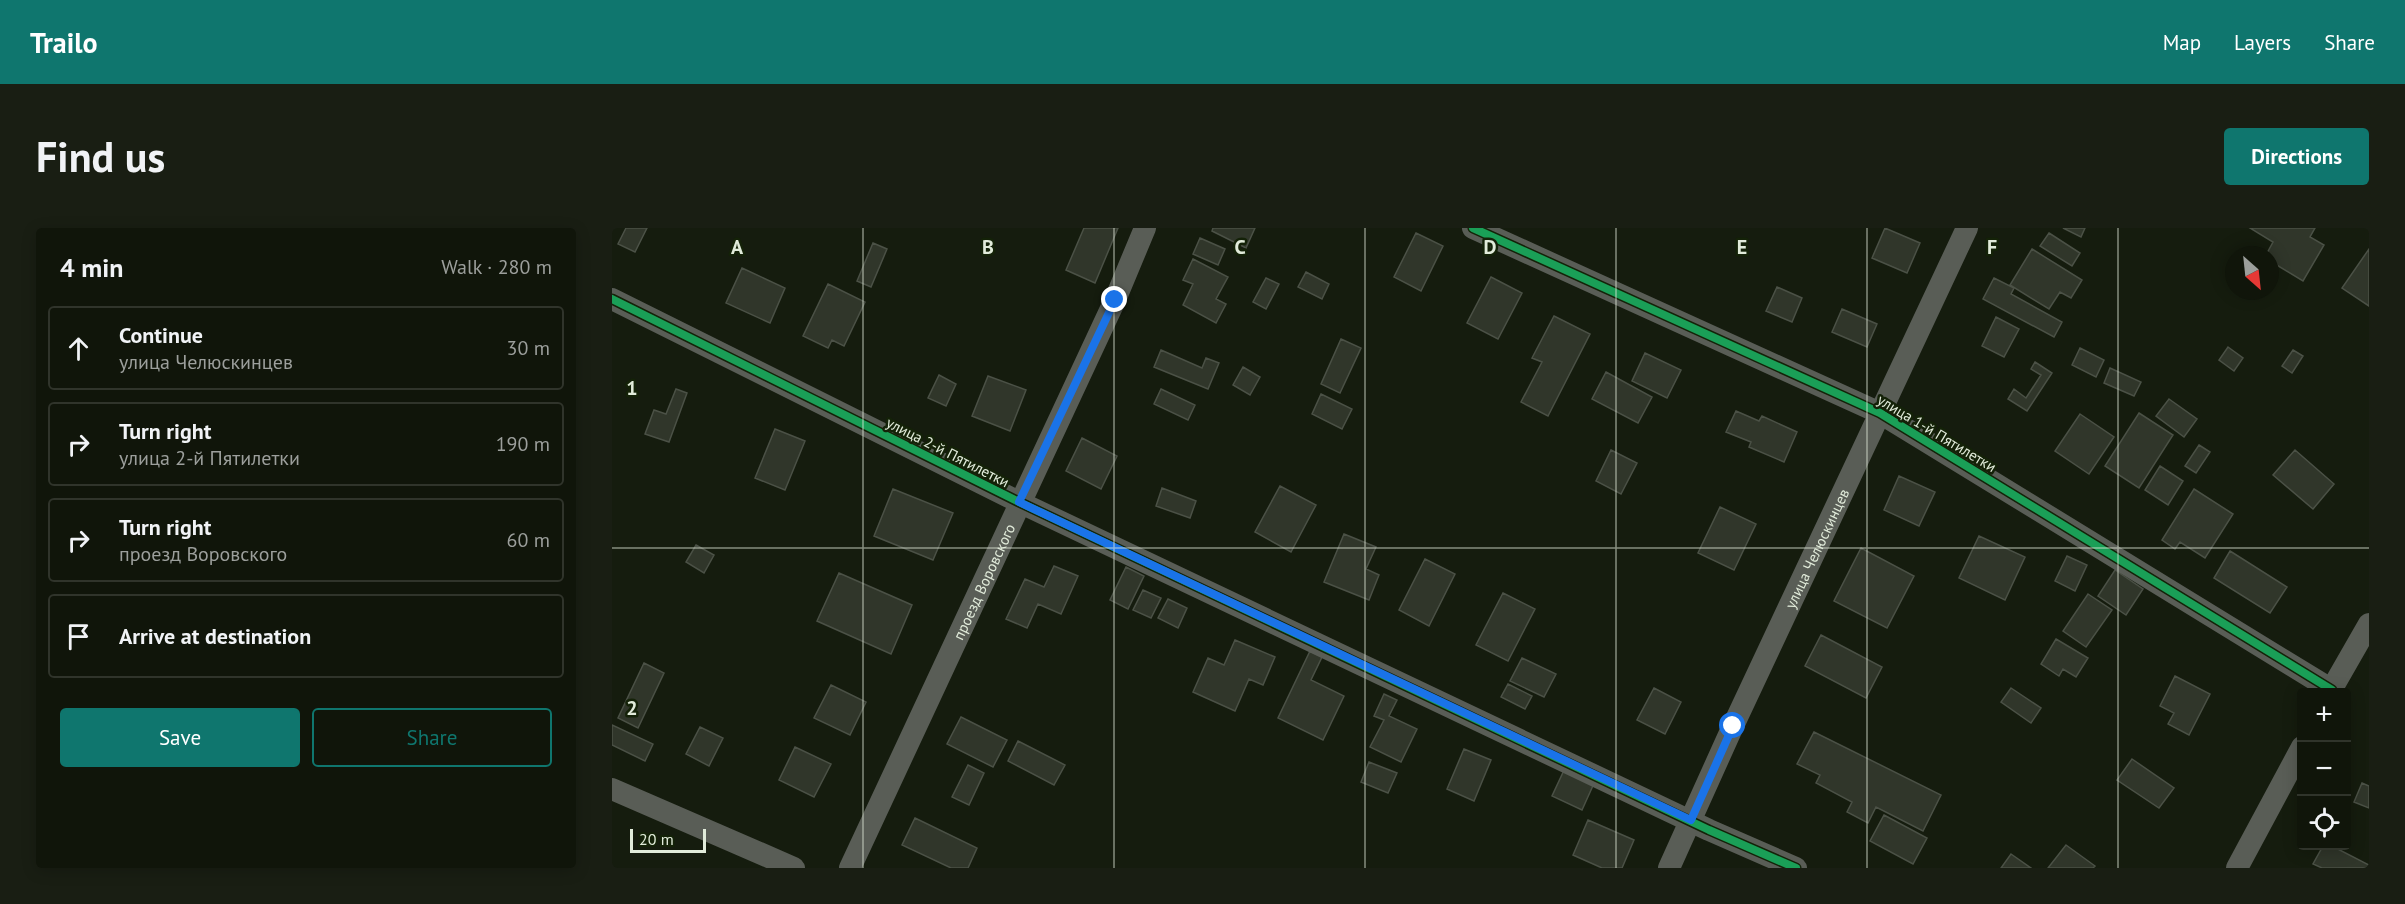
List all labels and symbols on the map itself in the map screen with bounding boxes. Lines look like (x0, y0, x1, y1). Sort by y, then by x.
text: A (731, 234, 744, 260)
text: B (982, 234, 994, 260)
text: C (1234, 234, 1246, 260)
text: D (1484, 234, 1497, 260)
text: E (1737, 234, 1747, 260)
text: F (1987, 234, 1997, 260)
north arrow (2225, 246, 2279, 300)
route end (1101, 286, 1127, 312)
text: 1 (626, 375, 638, 401)
street label: улица 1-й Пятилетки (1874, 390, 2000, 476)
street label: улица 2-й Пятилетки (883, 413, 1013, 491)
street label: улица Челюскинцев (1780, 485, 1853, 612)
street label: проезд Воровского (948, 520, 1019, 643)
text: 2 (626, 695, 638, 721)
route start (1719, 712, 1745, 738)
scale bar (630, 826, 706, 854)

